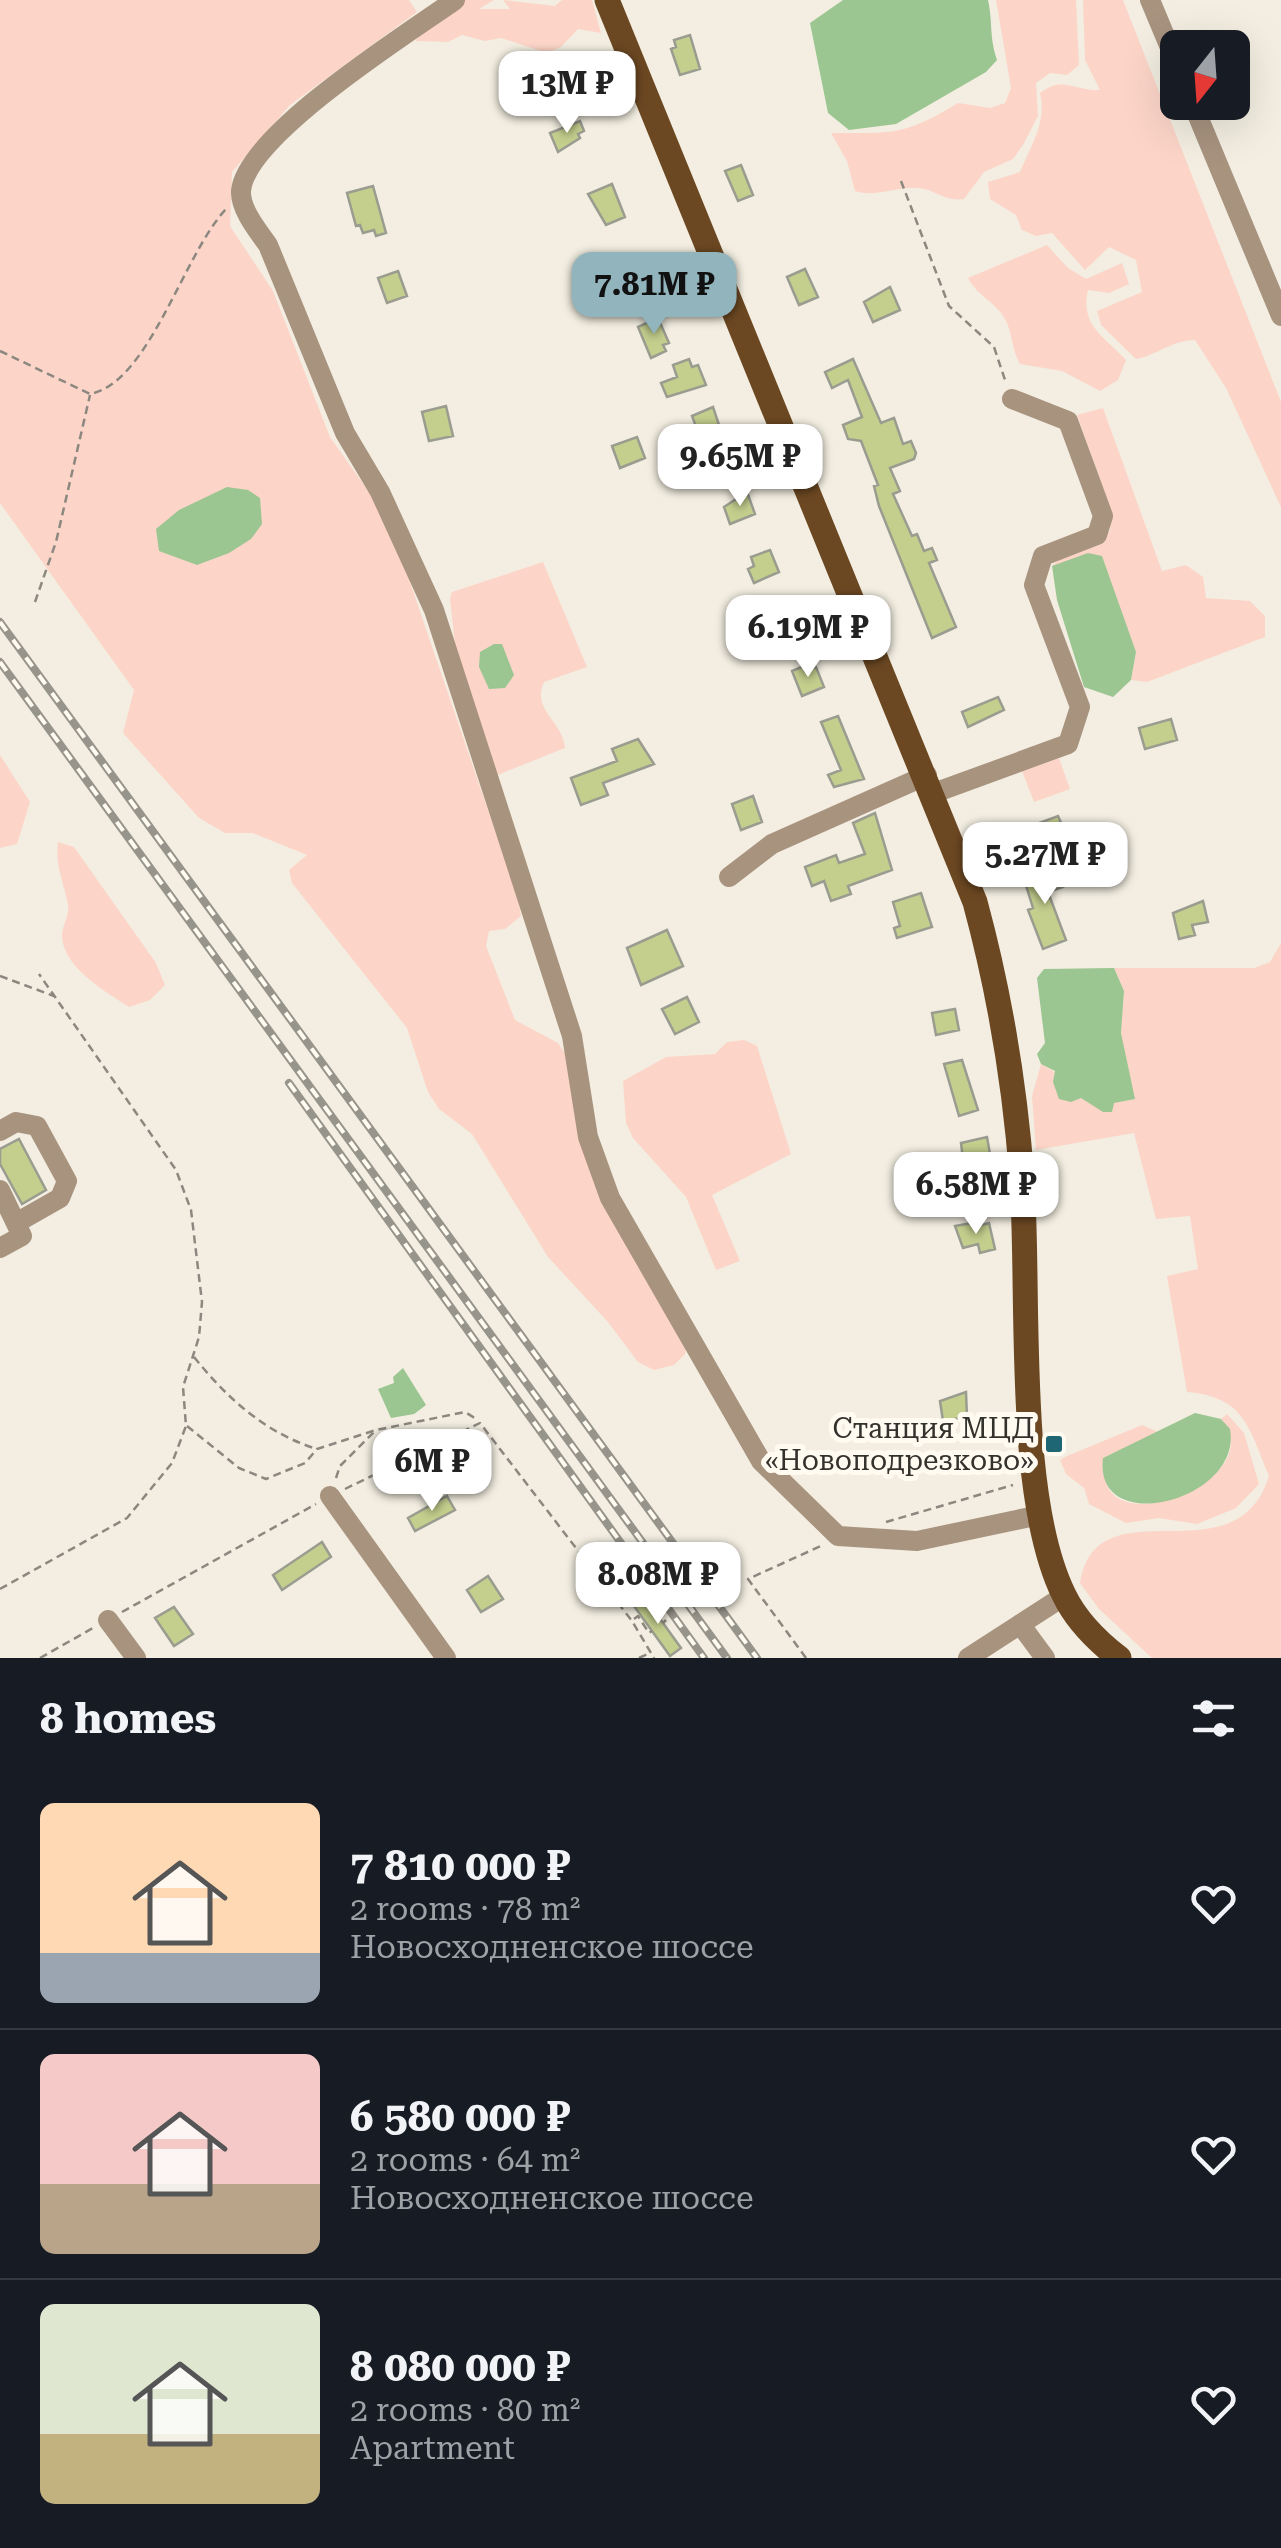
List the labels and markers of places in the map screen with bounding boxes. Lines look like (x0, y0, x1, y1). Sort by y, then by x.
pin: 13M ₽ (497, 51, 637, 136)
pin: 7.81M ₽ (562, 252, 746, 337)
pin: 9.65M ₽ (648, 424, 832, 509)
pin: 6.19M ₽ (716, 595, 900, 680)
pin: 5.27M ₽ (953, 822, 1137, 907)
pin: 6.58M ₽ (884, 1152, 1068, 1237)
place label: Станция МЦД «Новоподрезково» (765, 1412, 1034, 1477)
pin: 6M ₽ (373, 1429, 491, 1514)
marker: Станция МЦД «Новоподрезково» (1043, 1433, 1065, 1455)
pin: 8.08M ₽ (566, 1542, 750, 1627)

